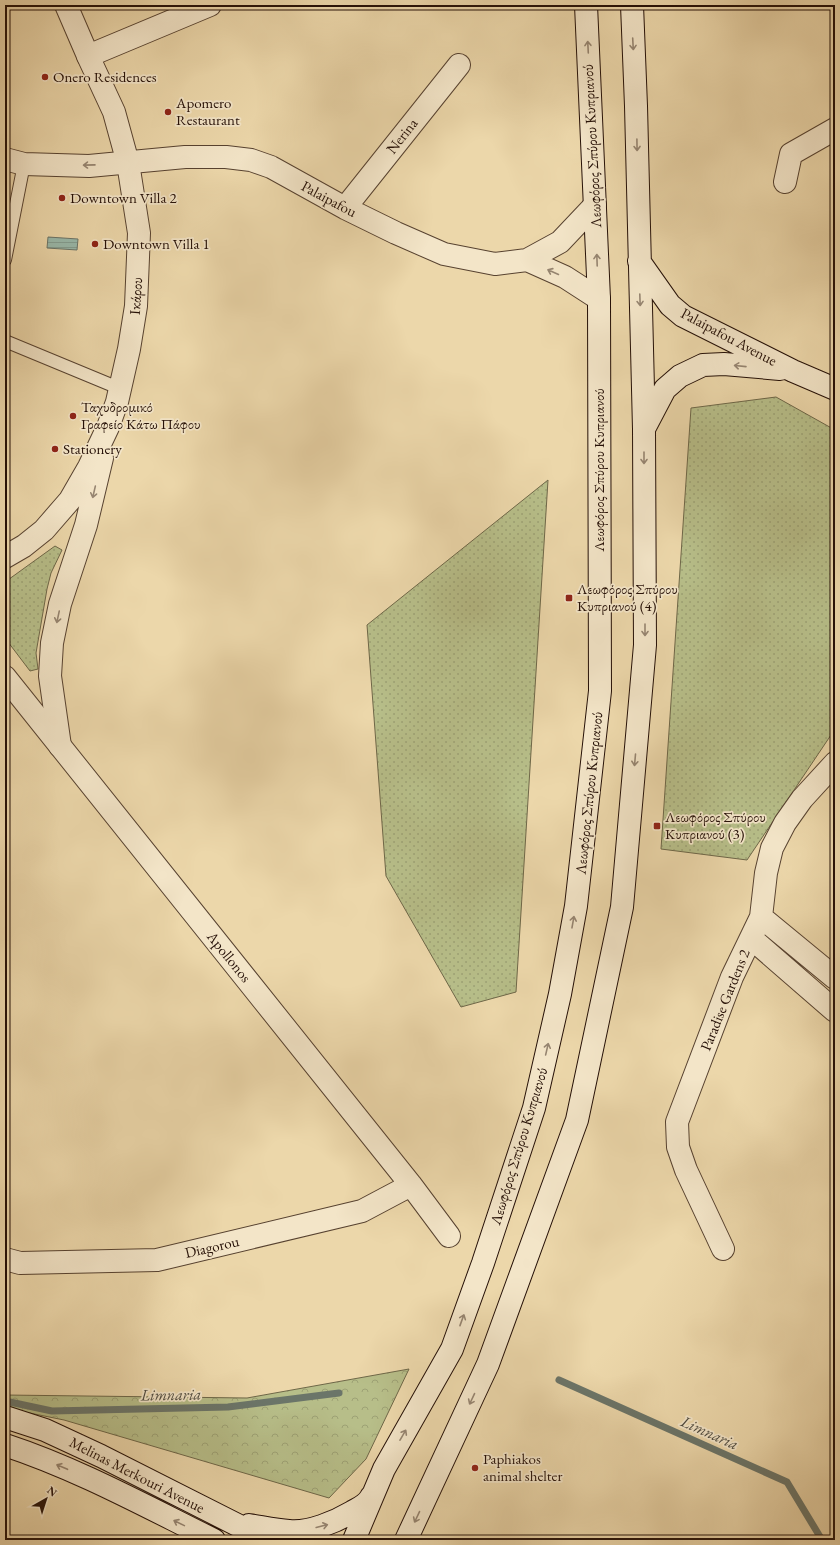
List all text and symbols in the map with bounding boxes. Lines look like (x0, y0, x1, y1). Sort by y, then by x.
one-way arrow (630, 37, 637, 50)
one-way arrow (584, 41, 591, 54)
street label: Λεωφόρος Σπύρου Κυπριανού (578, 64, 605, 229)
place label: Onero Residences (53, 67, 157, 86)
marker: Onero Residences (40, 72, 50, 82)
place label: Apomero Restaurant (175, 93, 240, 129)
marker: Apomero Restaurant (163, 107, 173, 117)
street label: Nerina (382, 114, 422, 157)
one-way arrow (633, 138, 641, 151)
one-way arrow (83, 161, 96, 169)
street label: Palaipafou (298, 176, 360, 221)
place label: Downtown Villa 2 (70, 188, 177, 207)
marker: Downtown Villa 2 (57, 193, 67, 203)
place label: Downtown Villa 1 (103, 234, 210, 253)
marker: Downtown Villa 1 (90, 239, 100, 249)
one-way arrow (594, 254, 601, 267)
one-way arrow (548, 268, 560, 275)
street label: Ικάρου (125, 276, 146, 315)
one-way arrow (636, 293, 644, 306)
street label: Palaipafou Avenue (678, 303, 781, 370)
one-way arrow (734, 362, 747, 369)
street label: Λεωφόρος Σπύρου Κυπριανού (589, 388, 608, 553)
place label: Ταχυδρομικό Γραφείο Κάτω Πάφου (81, 397, 200, 433)
marker: Ταχυδρομικό Γραφείο Κάτω Πάφου (68, 411, 78, 421)
place label: Stationery (63, 439, 122, 458)
marker: Stationery (50, 444, 60, 454)
one-way arrow (640, 451, 648, 464)
one-way arrow (89, 486, 97, 499)
place label: Λεωφόρος Σπύρου Κυπριανού (4) (576, 579, 678, 615)
marker: Λεωφόρος Σπύρου Κυπριανού (4) (564, 593, 574, 603)
one-way arrow (53, 610, 61, 623)
one-way arrow (641, 623, 649, 636)
street label: Λεωφόρος Σπύρου Κυπριανού (570, 711, 606, 876)
one-way arrow (631, 753, 638, 766)
place label: Λεωφόρος Σπύρου Κυπριανού (3) (664, 807, 766, 843)
marker: Λεωφόρος Σπύρου Κυπριανού (3) (652, 821, 662, 831)
one-way arrow (570, 916, 578, 929)
street label: Apollonos (202, 927, 256, 986)
street label: Paradise Gardens 2 (696, 946, 754, 1053)
one-way arrow (544, 1043, 552, 1056)
street label: Λεωφόρος Σπύρου Κυπριανού (485, 1065, 552, 1228)
street label: Diagorou (183, 1231, 241, 1262)
one-way arrow (459, 1314, 467, 1326)
water label: Limnaria (139, 1383, 202, 1406)
one-way arrow (468, 1393, 475, 1405)
water label: Limnaria (677, 1410, 742, 1454)
one-way arrow (399, 1429, 407, 1441)
street label: Melinas Merkouri Avenue (66, 1432, 208, 1517)
place label: Paphiakos animal shelter (483, 1449, 562, 1485)
one-way arrow (56, 1463, 68, 1470)
marker: Paphiakos animal shelter (470, 1463, 480, 1473)
north arrow (26, 1479, 66, 1519)
text: N (44, 1483, 60, 1500)
one-way arrow (413, 1511, 420, 1523)
one-way arrow (173, 1519, 185, 1526)
one-way arrow (315, 1522, 328, 1529)

